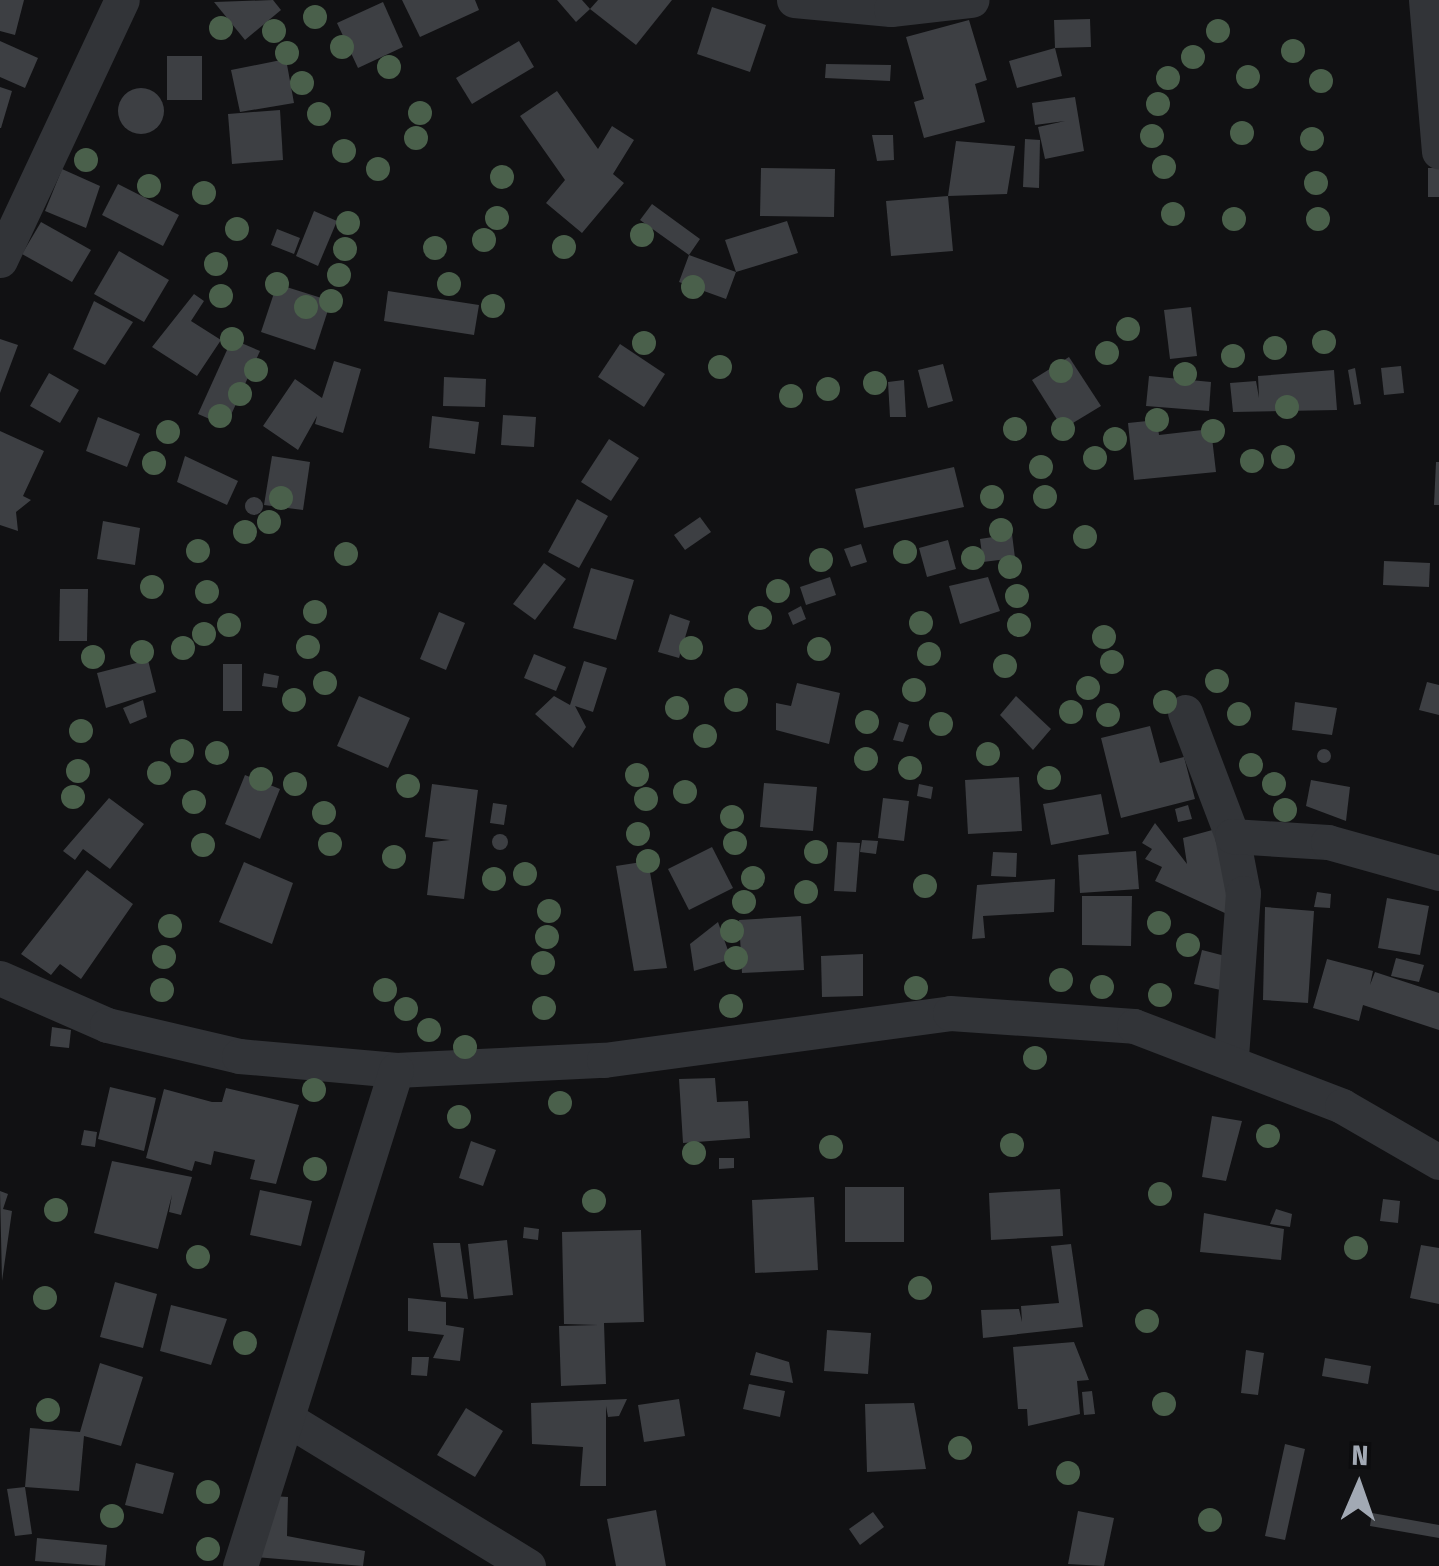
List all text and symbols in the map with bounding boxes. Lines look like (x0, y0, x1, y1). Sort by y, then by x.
north arrow (1309, 1436, 1409, 1536)
text: N (1351, 1439, 1369, 1472)

